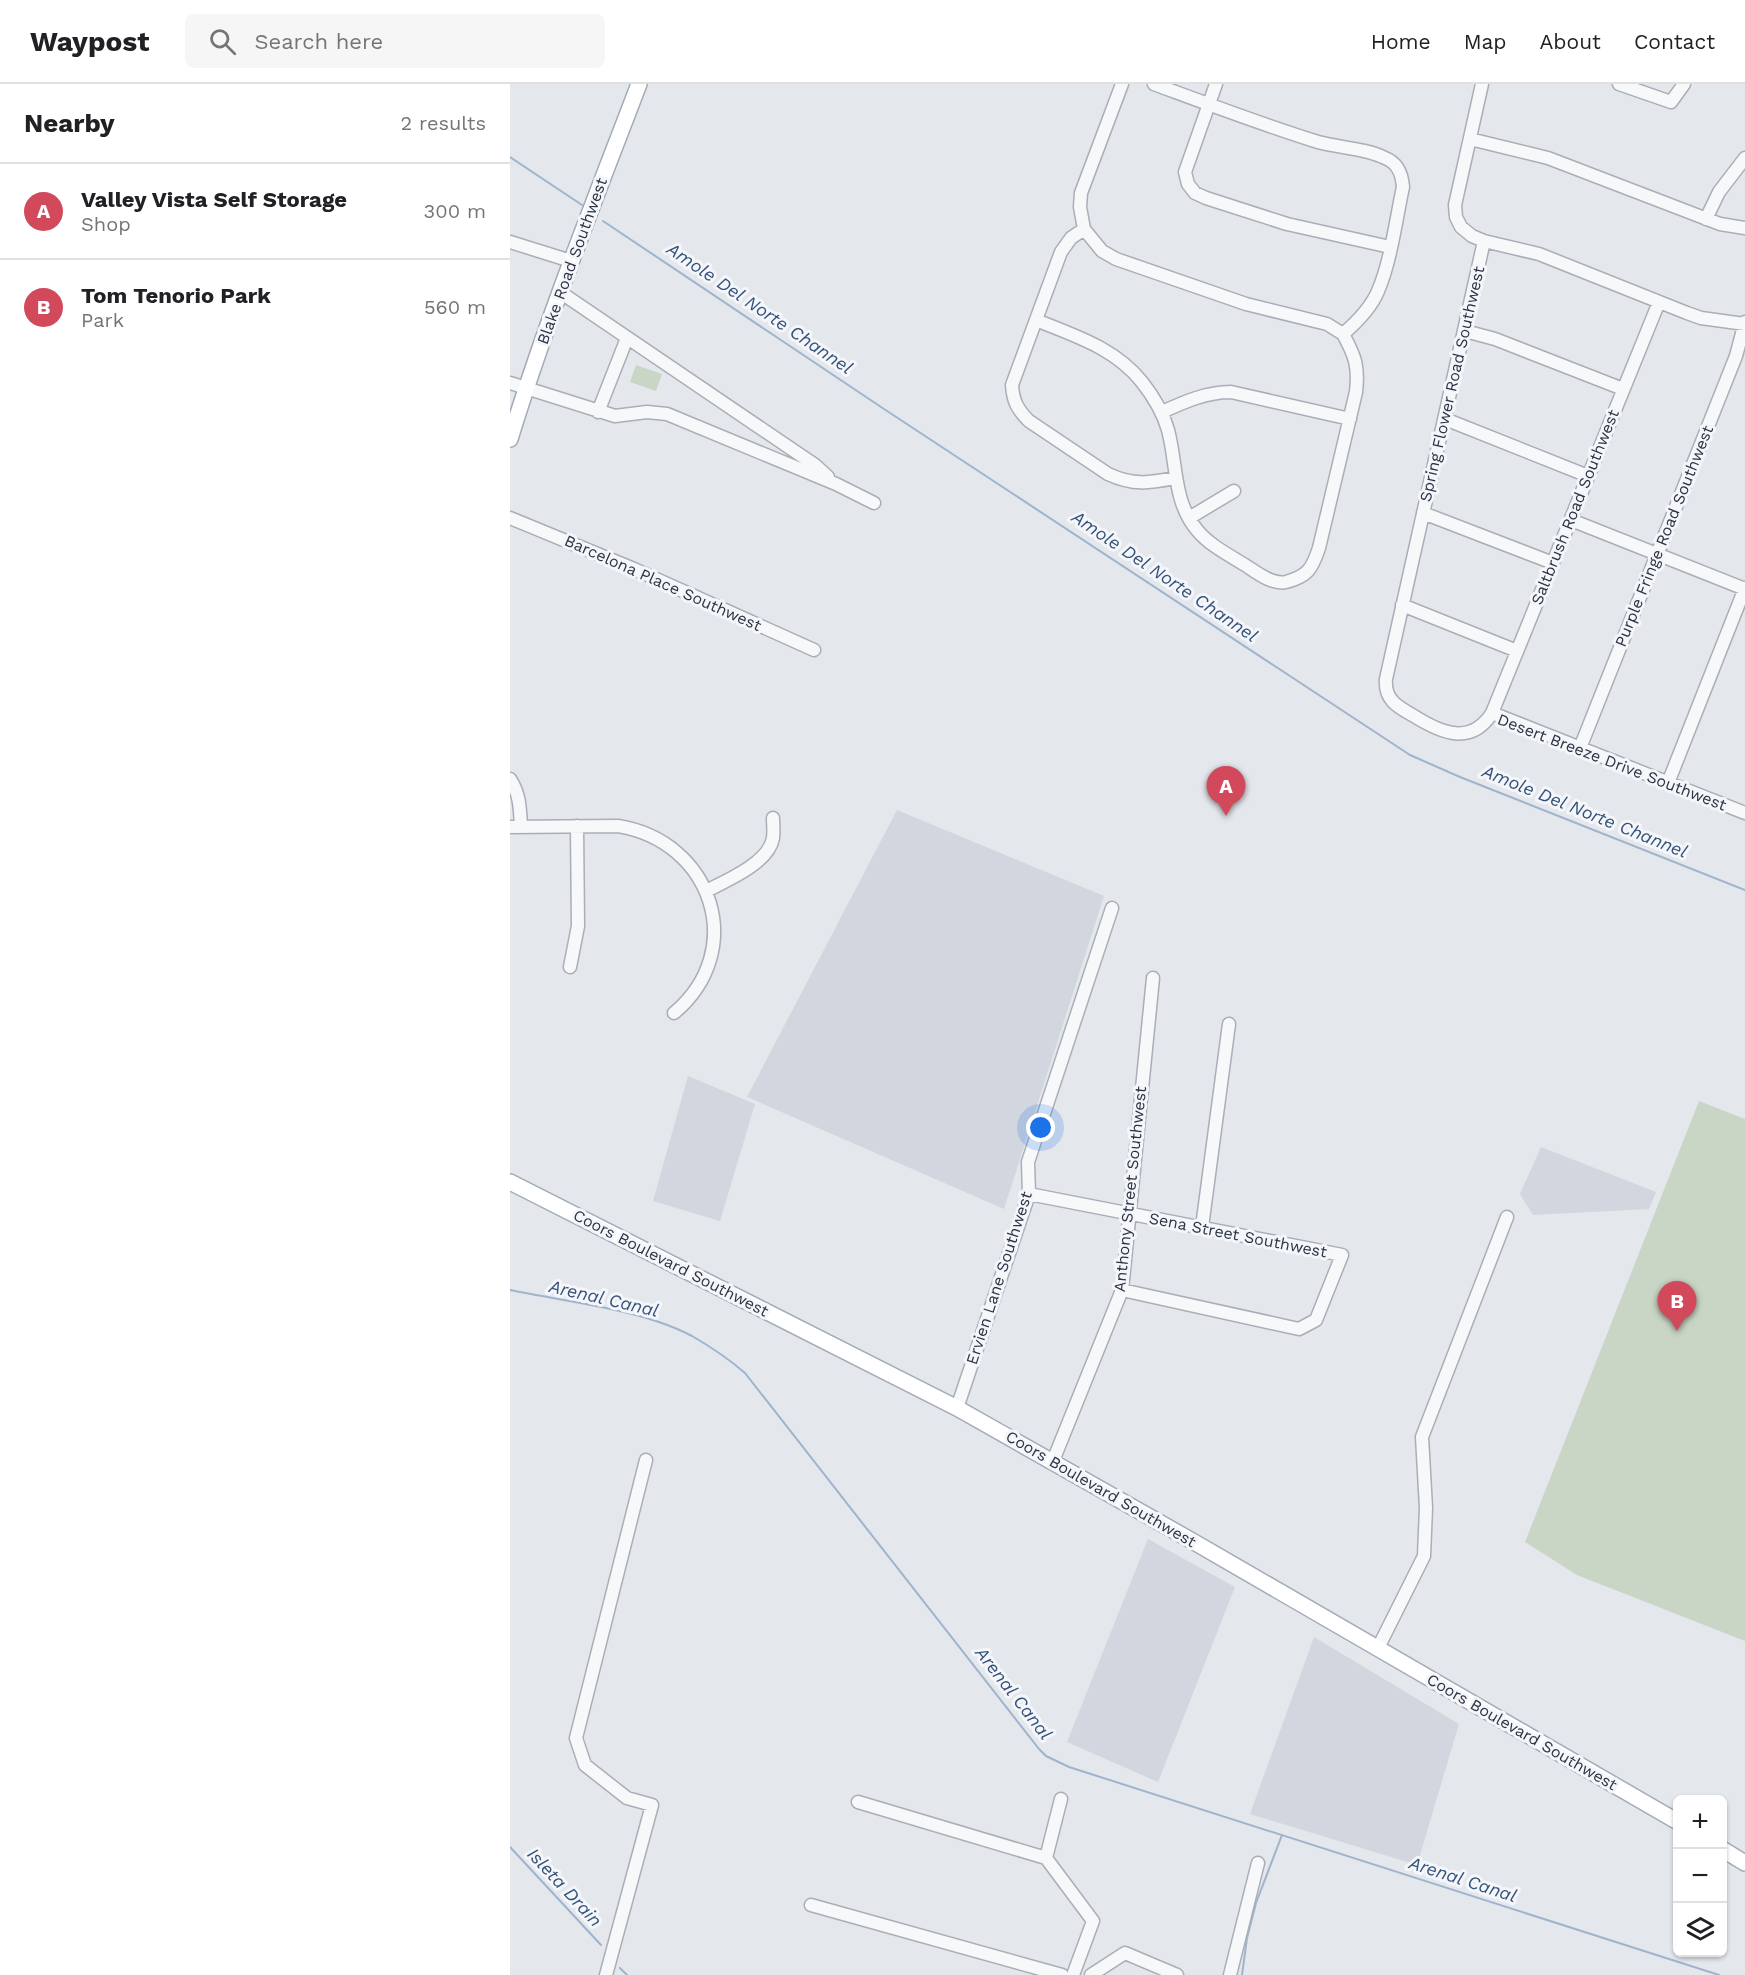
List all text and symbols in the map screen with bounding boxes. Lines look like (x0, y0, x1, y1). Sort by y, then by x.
search box (185, 14, 605, 68)
text: Waypost (30, 25, 149, 58)
icon: search (206, 25, 239, 58)
text: Search here (254, 29, 383, 54)
text: Home (1371, 29, 1431, 54)
text: Map (1464, 29, 1507, 54)
text: About (1540, 29, 1601, 54)
text: Contact (1634, 29, 1715, 54)
text: Nearby (24, 108, 115, 138)
text: 2 results (401, 111, 486, 135)
street label: Blake Road Southwest (533, 175, 611, 347)
text: Valley Vista Self Storage (81, 187, 347, 212)
text: A (37, 199, 50, 223)
text: 300 m (424, 199, 486, 223)
text: Shop (81, 212, 131, 236)
water label: Amole Del Norte Channel (662, 237, 857, 378)
street label: Spring Flower Road Southwest (1416, 264, 1488, 504)
text: Tom Tenorio Park (81, 283, 271, 308)
text: B (37, 295, 50, 319)
text: 560 m (424, 295, 486, 319)
text: Park (81, 308, 124, 332)
street label: Saltbrush Road Southwest (1527, 406, 1623, 607)
street label: Purple Fringe Road Southwest (1611, 422, 1717, 649)
water label: Amole Del Norte Channel (1067, 505, 1262, 646)
street label: Barcelona Place Southwest (562, 531, 765, 635)
street label: Desert Breeze Drive Southwest (1495, 709, 1730, 815)
water label: Amole Del Norte Channel (1479, 760, 1691, 862)
pin: A (1206, 766, 1246, 816)
street label: Anthony Street Southwest (1110, 1085, 1150, 1293)
your location (1026, 1113, 1055, 1142)
street label: Ervien Lane Southwest (962, 1189, 1036, 1367)
street label: Coors Boulevard Southwest (570, 1205, 772, 1321)
street label: Sena Street Southwest (1147, 1208, 1329, 1262)
water label: Arenal Canal (546, 1275, 661, 1321)
pin: B (1658, 1282, 1696, 1331)
street label: Coors Boulevard Southwest (1002, 1427, 1200, 1552)
water label: Arenal Canal (971, 1642, 1057, 1743)
street label: Coors Boulevard Southwest (1423, 1670, 1621, 1795)
map controls (1673, 1795, 1727, 1957)
button: + (1673, 1795, 1727, 1849)
water label: Isleta Drain (523, 1843, 607, 1931)
button: − (1673, 1849, 1727, 1903)
water label: Arenal Canal (1406, 1851, 1519, 1906)
button: layers (1673, 1903, 1727, 1957)

